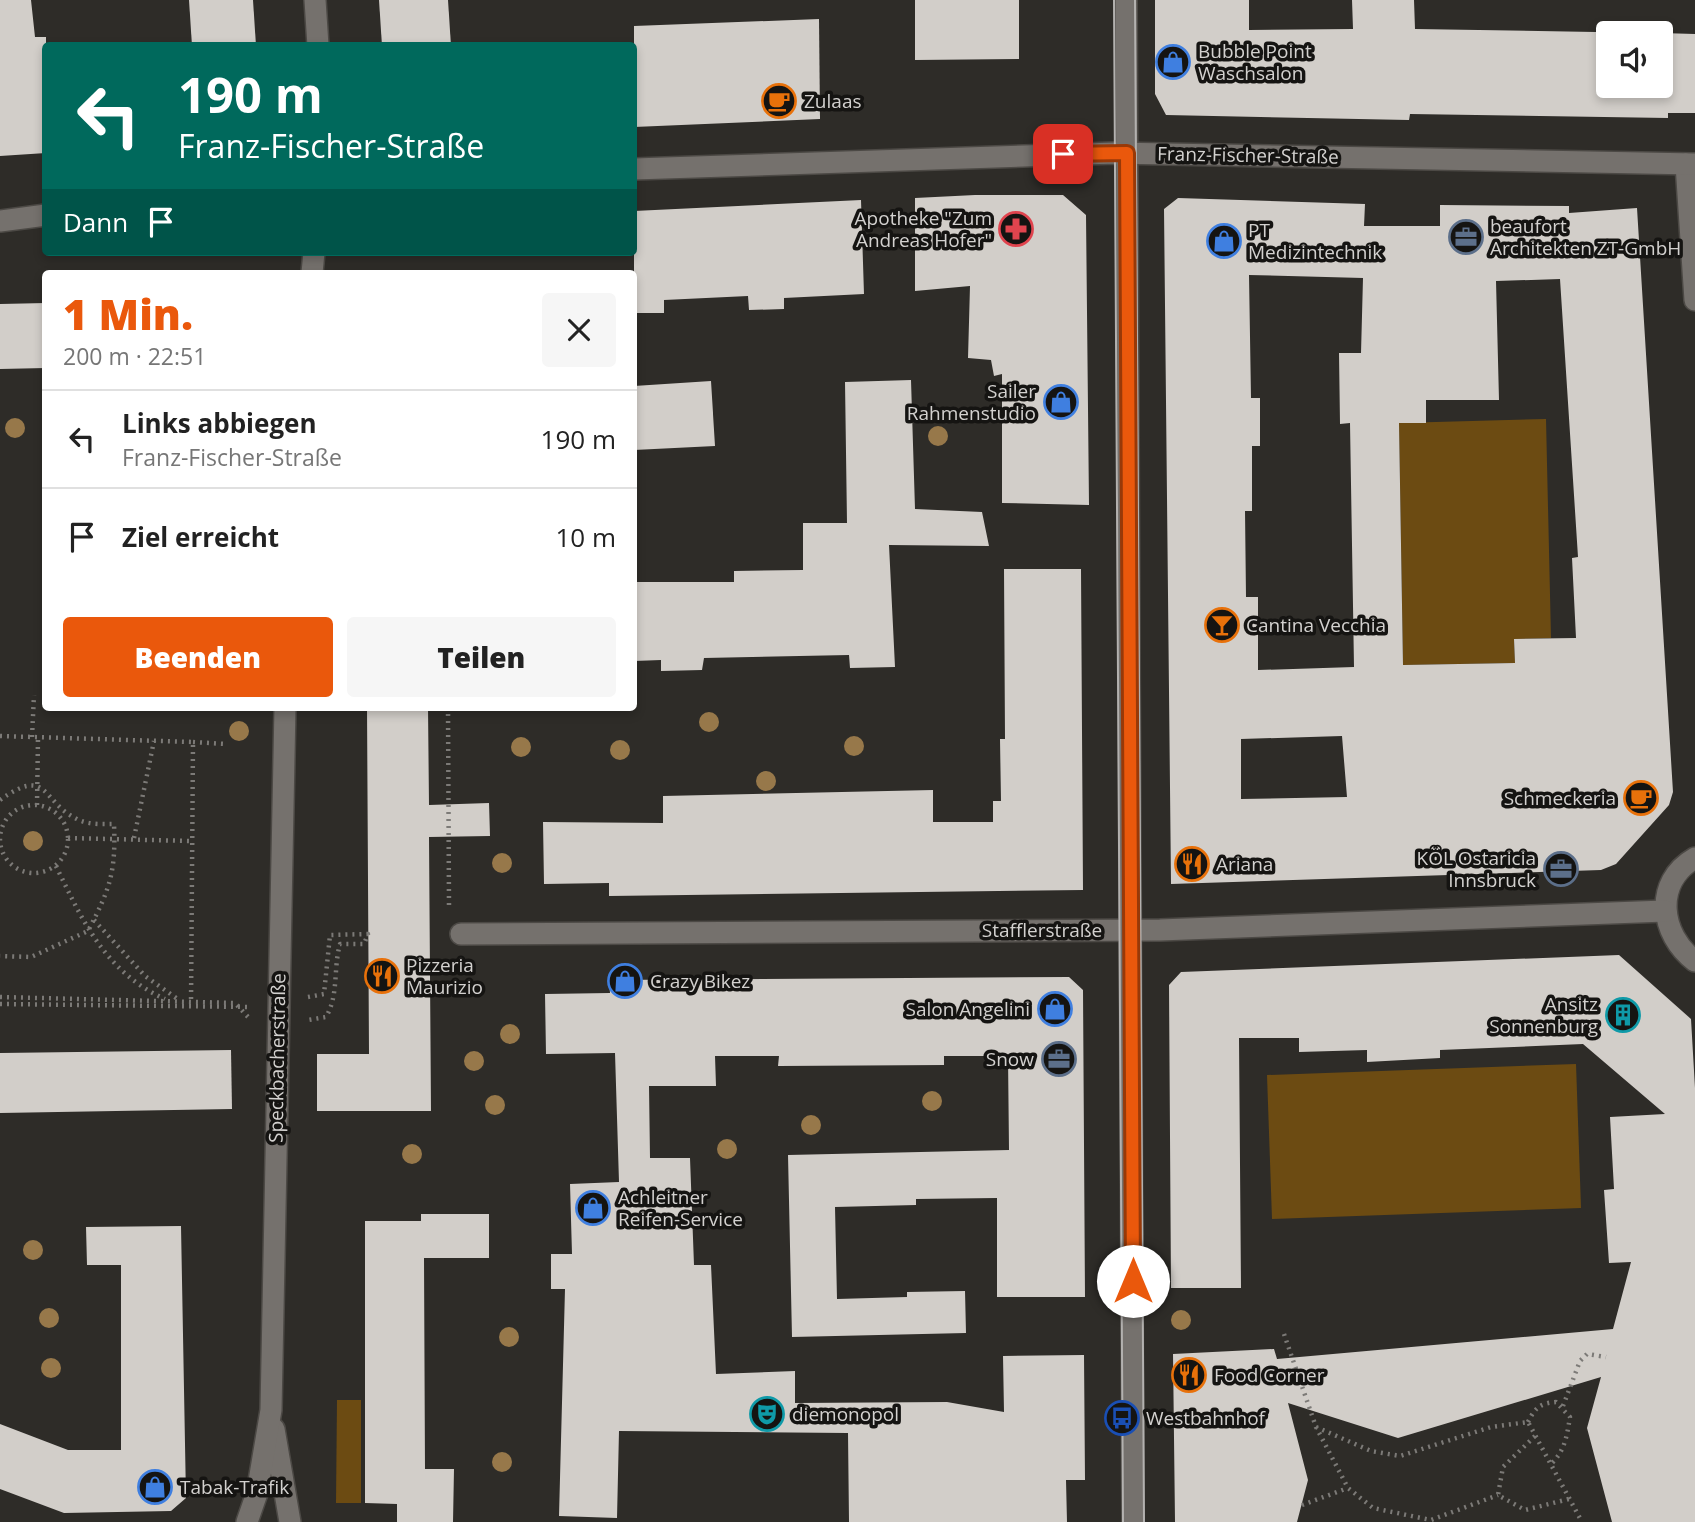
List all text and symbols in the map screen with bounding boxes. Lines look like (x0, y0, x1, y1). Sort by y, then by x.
map controls (1596, 21, 1673, 98)
button: sound (1596, 21, 1673, 98)
place label: Bubble Point Waschsalon (1198, 38, 1312, 86)
shop icon: Bubble Point Waschsalon (1154, 43, 1192, 81)
text: 190 m (178, 61, 323, 127)
icon: left (63, 70, 154, 161)
cafe icon: Zulaas (760, 82, 798, 120)
place label: Zulaas (804, 88, 862, 114)
text: Franz-Fischer-Straße (178, 124, 484, 167)
pin (1033, 124, 1093, 184)
icon: arrive (1044, 135, 1082, 173)
street label: Franz-Fischer-Straße (1157, 140, 1339, 170)
icon: arrive (142, 203, 180, 241)
text: Dann (63, 204, 128, 240)
place label: Apotheke "Zum Andreas Hofer" (855, 205, 992, 253)
pharmacy icon: Apotheke "Zum Andreas Hofer" (997, 210, 1035, 248)
place label: beaufort Architekten ZT-GmbH (1490, 213, 1681, 261)
place label: PT Medizintechnik (1248, 217, 1382, 265)
office icon: beaufort Architekten ZT-GmbH (1447, 218, 1485, 256)
shop icon: PT Medizintechnik (1205, 222, 1243, 260)
text: 1 Min. (63, 285, 193, 342)
button: close (542, 293, 616, 367)
text: 200 m · 22:51 (63, 340, 206, 372)
place label: Sailer Rahmenstudio (907, 378, 1036, 426)
shop icon: Sailer Rahmenstudio (1042, 383, 1080, 421)
text: Links abbiegen (122, 405, 317, 441)
icon: left (63, 420, 101, 458)
text: 190 m (541, 421, 616, 457)
text: Franz-Fischer-Straße (122, 441, 342, 473)
icon: arrive (63, 518, 101, 556)
text: Ziel erreicht (122, 519, 279, 555)
text: 10 m (555, 519, 616, 555)
bar icon: Cantina Vecchia (1203, 606, 1241, 644)
place label: Cantina Vecchia (1246, 612, 1386, 638)
button: Beenden (63, 617, 333, 697)
button: Teilen (347, 617, 616, 697)
cafe icon: Schmeckeria (1622, 779, 1660, 817)
place label: Schmeckeria (1504, 785, 1616, 811)
restaurant icon: Ariana (1173, 845, 1211, 883)
place label: KÖL Ostaricia Innsbruck (1417, 845, 1536, 893)
office icon: KÖL Ostaricia Innsbruck (1542, 850, 1580, 888)
place label: Ariana (1216, 851, 1273, 877)
street label: Stafflerstraße (982, 917, 1102, 943)
place label: Pizzeria Maurizio (406, 952, 483, 1000)
restaurant icon: Pizzeria Maurizio (363, 957, 401, 995)
shop icon: Crazy Bikez (606, 962, 644, 1000)
place label: Crazy Bikez (650, 968, 750, 994)
street label: Speckbacherstraße (263, 973, 291, 1143)
shop icon: Salon Angelini (1036, 990, 1074, 1028)
place label: Ansitz Sonnenburg (1489, 991, 1598, 1039)
place label: Salon Angelini (906, 996, 1030, 1022)
building icon: Ansitz Sonnenburg (1604, 996, 1642, 1034)
office icon: Snow (1040, 1040, 1078, 1078)
place label: Snow (986, 1046, 1034, 1072)
place label: Achleitner Reifen-Service (618, 1184, 743, 1232)
shop icon: Achleitner Reifen-Service (574, 1189, 612, 1227)
position arrow (1096, 1244, 1170, 1318)
restaurant icon: Food Corner (1170, 1356, 1208, 1394)
place label: Food Corner (1214, 1362, 1325, 1388)
theatre icon: diemonopol (748, 1395, 786, 1433)
bus stop icon: Westbahnhof (1103, 1399, 1141, 1437)
place label: diemonopol (792, 1401, 899, 1427)
place label: Westbahnhof (1146, 1405, 1267, 1431)
shop icon: Tabak-Trafik (136, 1468, 174, 1506)
place label: Tabak-Trafik (180, 1474, 289, 1500)

